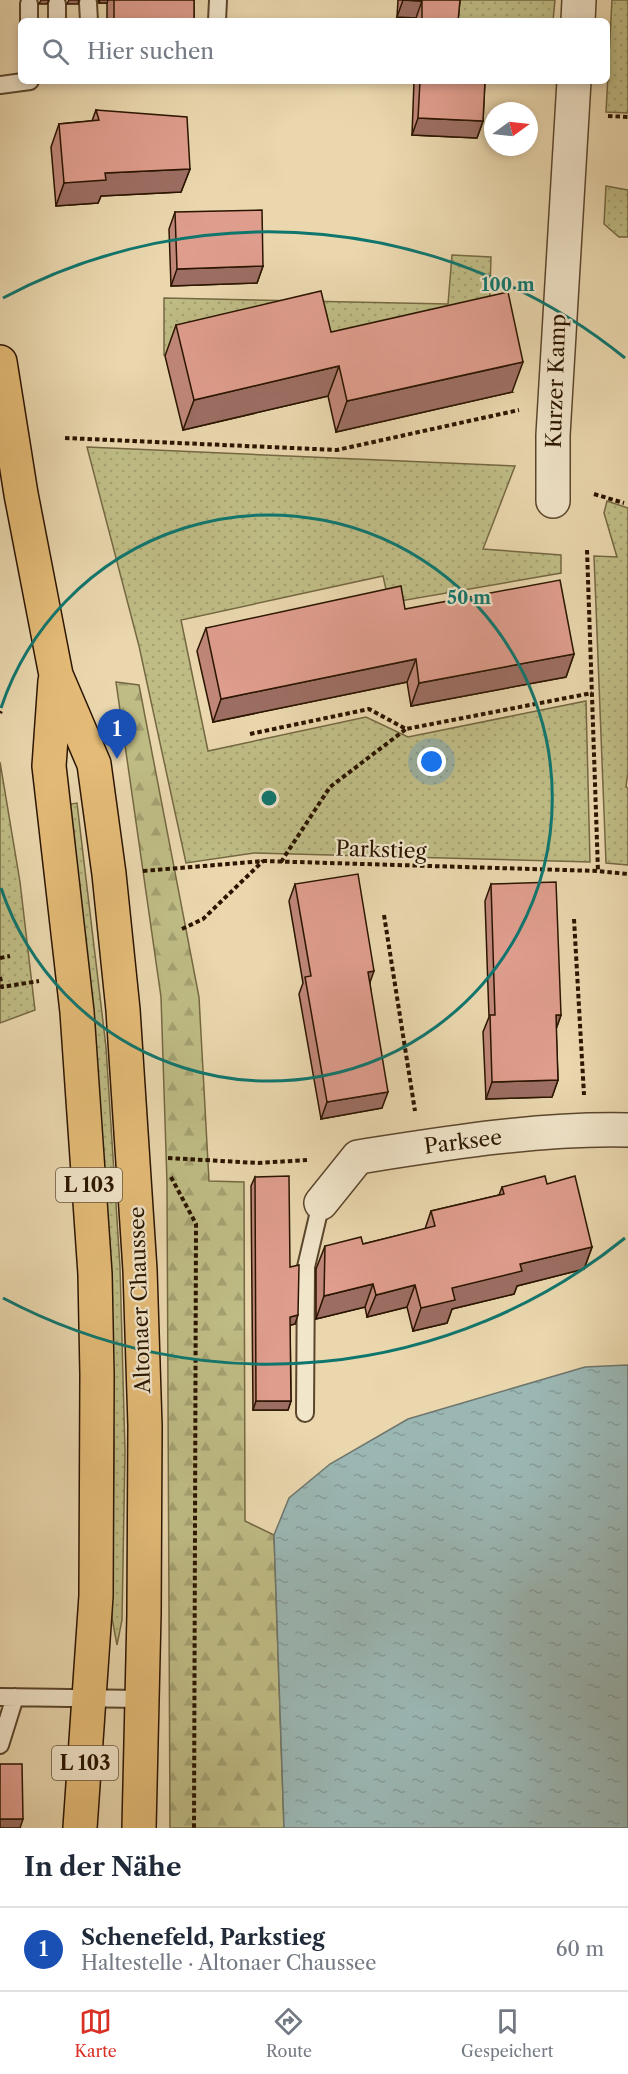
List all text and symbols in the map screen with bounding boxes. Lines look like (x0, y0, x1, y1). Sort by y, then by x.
search box (18, 18, 610, 84)
icon: search (39, 35, 72, 68)
text: Hier suchen (87, 38, 214, 65)
north arrow (484, 102, 538, 156)
text: 100 m (481, 274, 535, 296)
street label: Kurzer Kamp (541, 313, 570, 449)
text: 50 m (447, 587, 491, 609)
pin: 1 (98, 710, 136, 759)
your location (417, 747, 446, 776)
centre of rings (259, 788, 279, 808)
street label: Parkstieg (335, 835, 428, 864)
street label: Parksee (423, 1124, 503, 1159)
road number: L 103 (56, 1168, 122, 1202)
street label: Altonaer Chaussee (124, 1206, 155, 1395)
road number: L 103 (52, 1746, 118, 1780)
text: In der Nähe (24, 1851, 181, 1883)
text: Schenefeld, Parkstieg (81, 1924, 325, 1951)
text: 1 (39, 1937, 48, 1961)
text: 60 m (556, 1937, 604, 1961)
text: Haltestelle · Altonaer Chaussee (81, 1951, 377, 1975)
tab: Karte (75, 2005, 117, 2061)
tab: Route (266, 2005, 312, 2061)
tab: Gespeichert (461, 2005, 553, 2061)

